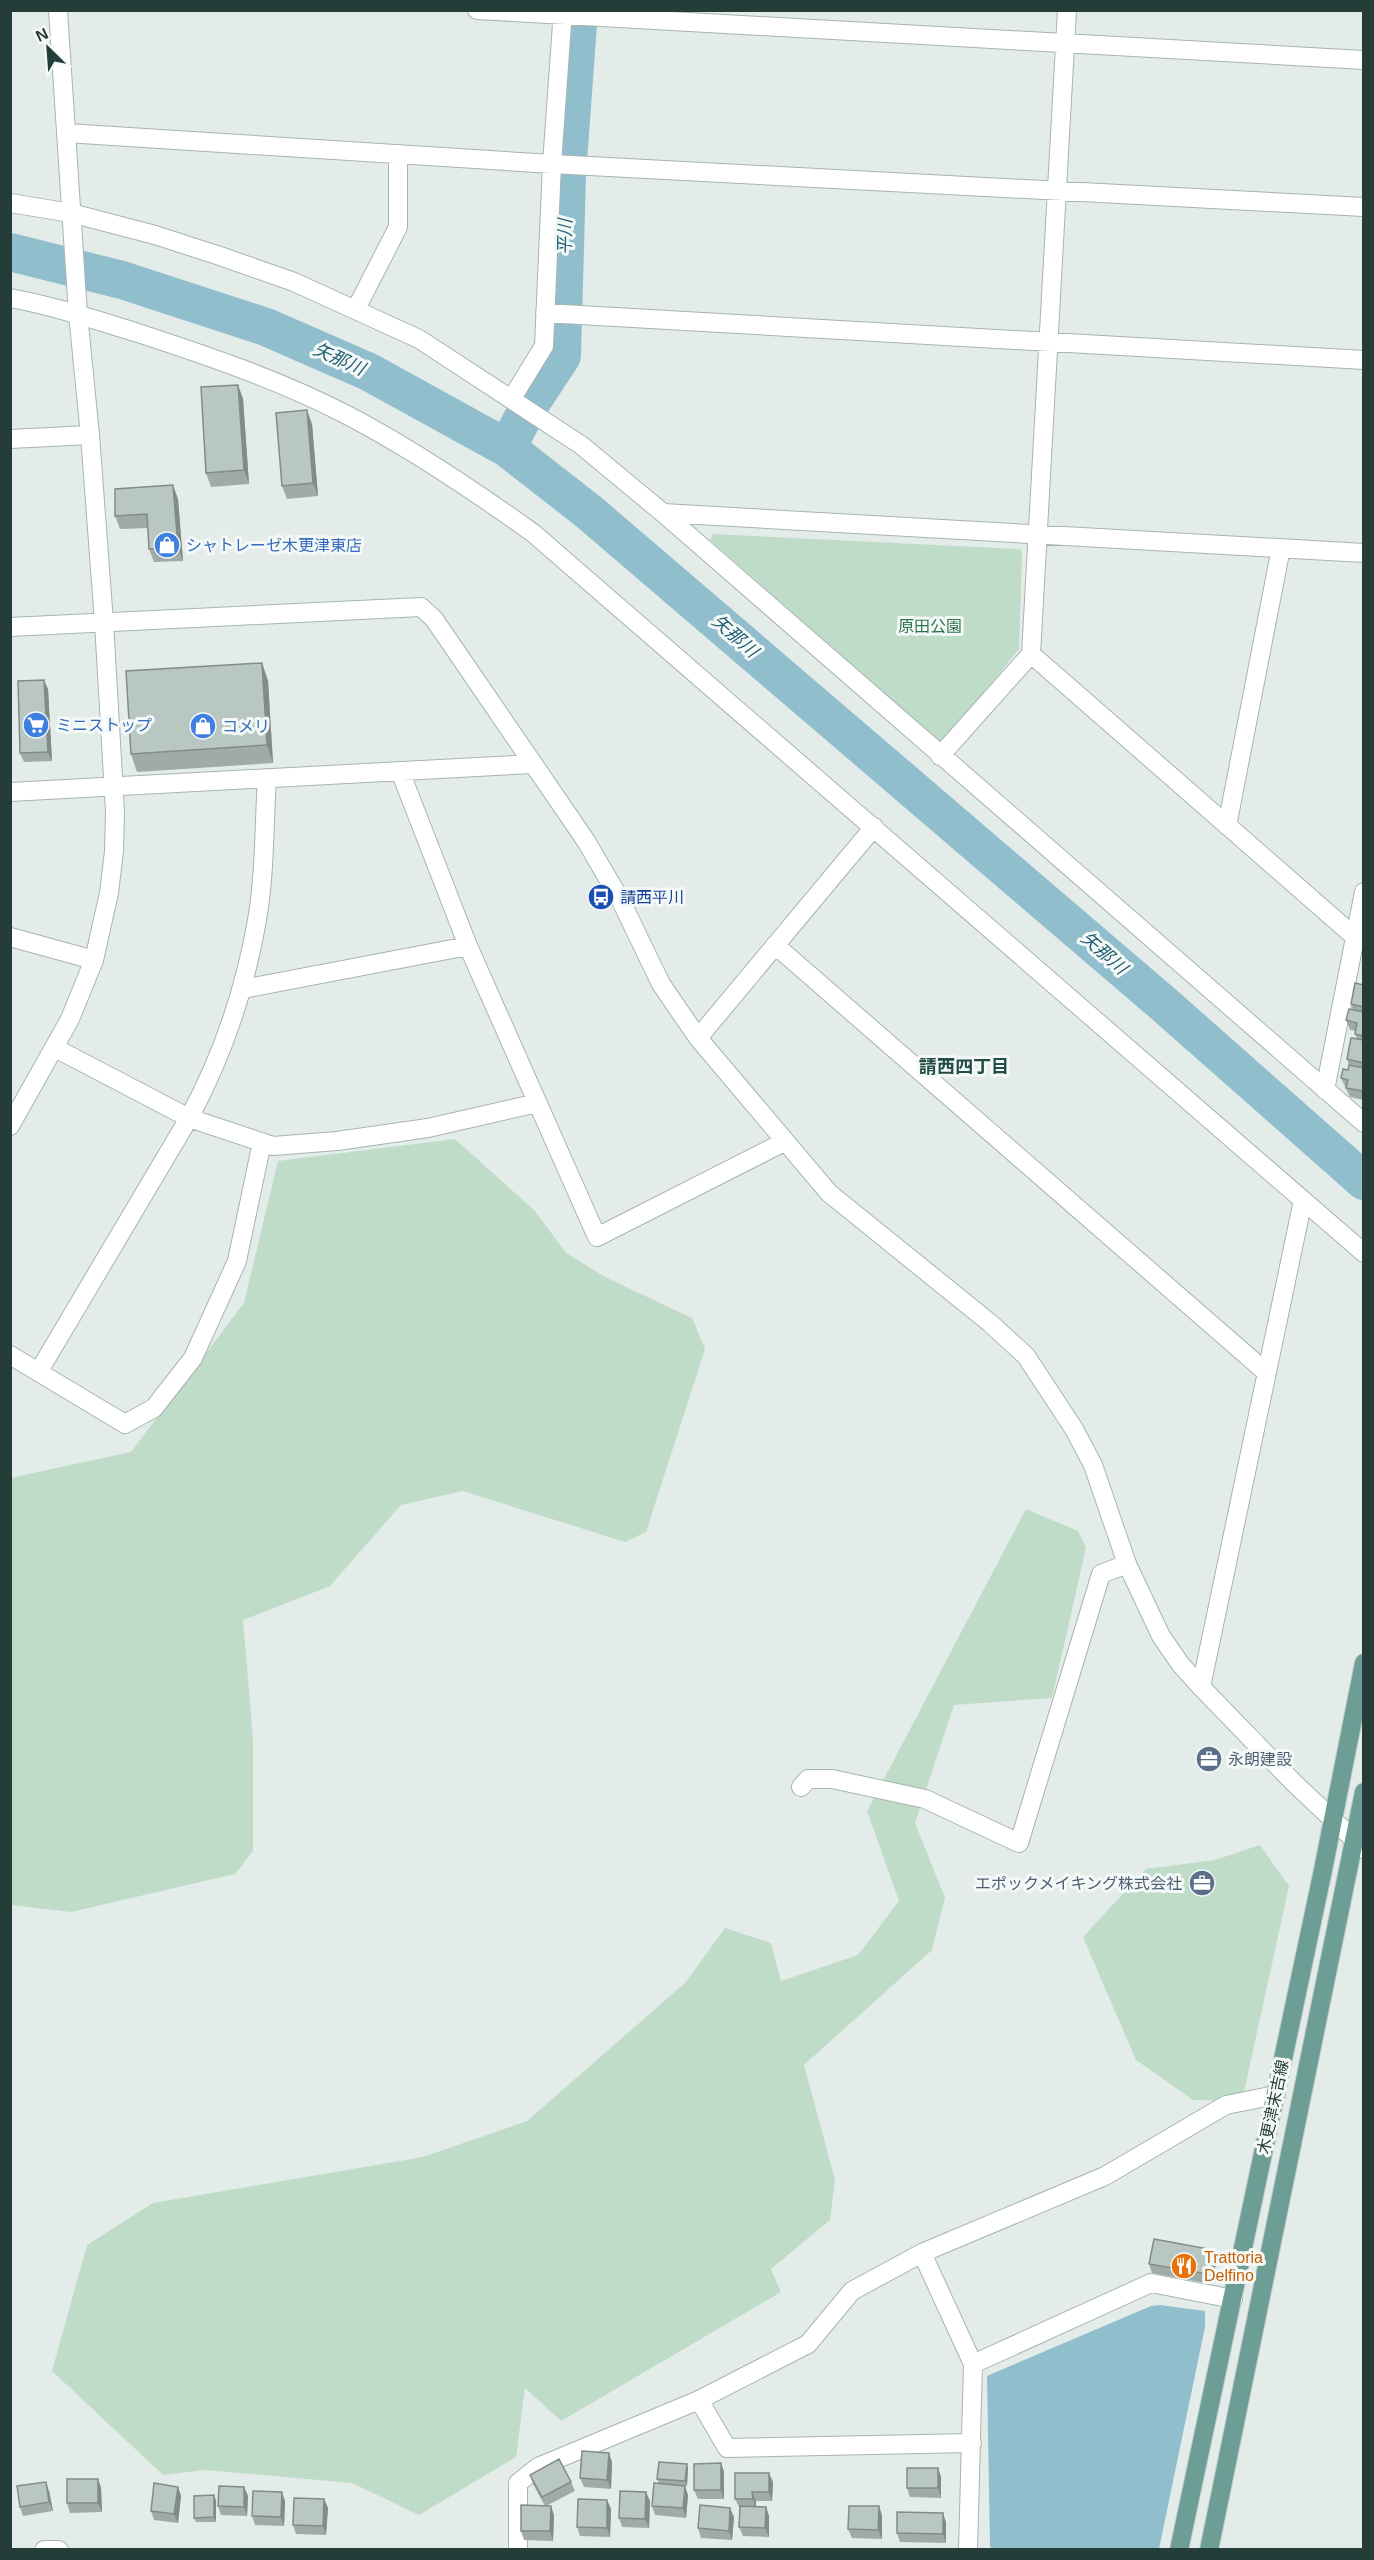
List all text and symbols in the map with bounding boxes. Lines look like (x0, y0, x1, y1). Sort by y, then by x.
north arrow (18, 18, 78, 78)
text: N (33, 25, 51, 45)
water label: 平川 (555, 217, 575, 255)
water label: 矢那川 (310, 339, 370, 380)
shop icon: シャトレーゼ木更津東店 (152, 530, 182, 560)
place label: シャトレーゼ木更津東店 (186, 537, 362, 554)
water label: 矢那川 (708, 611, 763, 663)
park label: 原田公園 (898, 618, 962, 635)
supermarket icon: ミニストップ (21, 710, 51, 740)
shop icon: コメリ (188, 711, 218, 741)
place label: ミニストップ (56, 717, 152, 734)
place label: コメリ (222, 718, 270, 735)
bus stop icon: 請西平川 (586, 882, 616, 912)
place label: 請西平川 (620, 889, 684, 906)
water label: 矢那川 (1077, 928, 1132, 980)
district label: 請西四丁目 (919, 1057, 1009, 1077)
office icon: 永朗建設 (1194, 1744, 1224, 1774)
place label: 永朗建設 (1228, 1751, 1292, 1768)
office icon: エポックメイキング株式会社 (1187, 1868, 1217, 1898)
place label: エポックメイキング株式会社 (975, 1875, 1182, 1892)
street label: 木更津末吉線 (1255, 2058, 1291, 2156)
place label: Trattoria Delfino (1204, 2249, 1263, 2284)
restaurant icon: Trattoria Delfino (1169, 2251, 1199, 2281)

